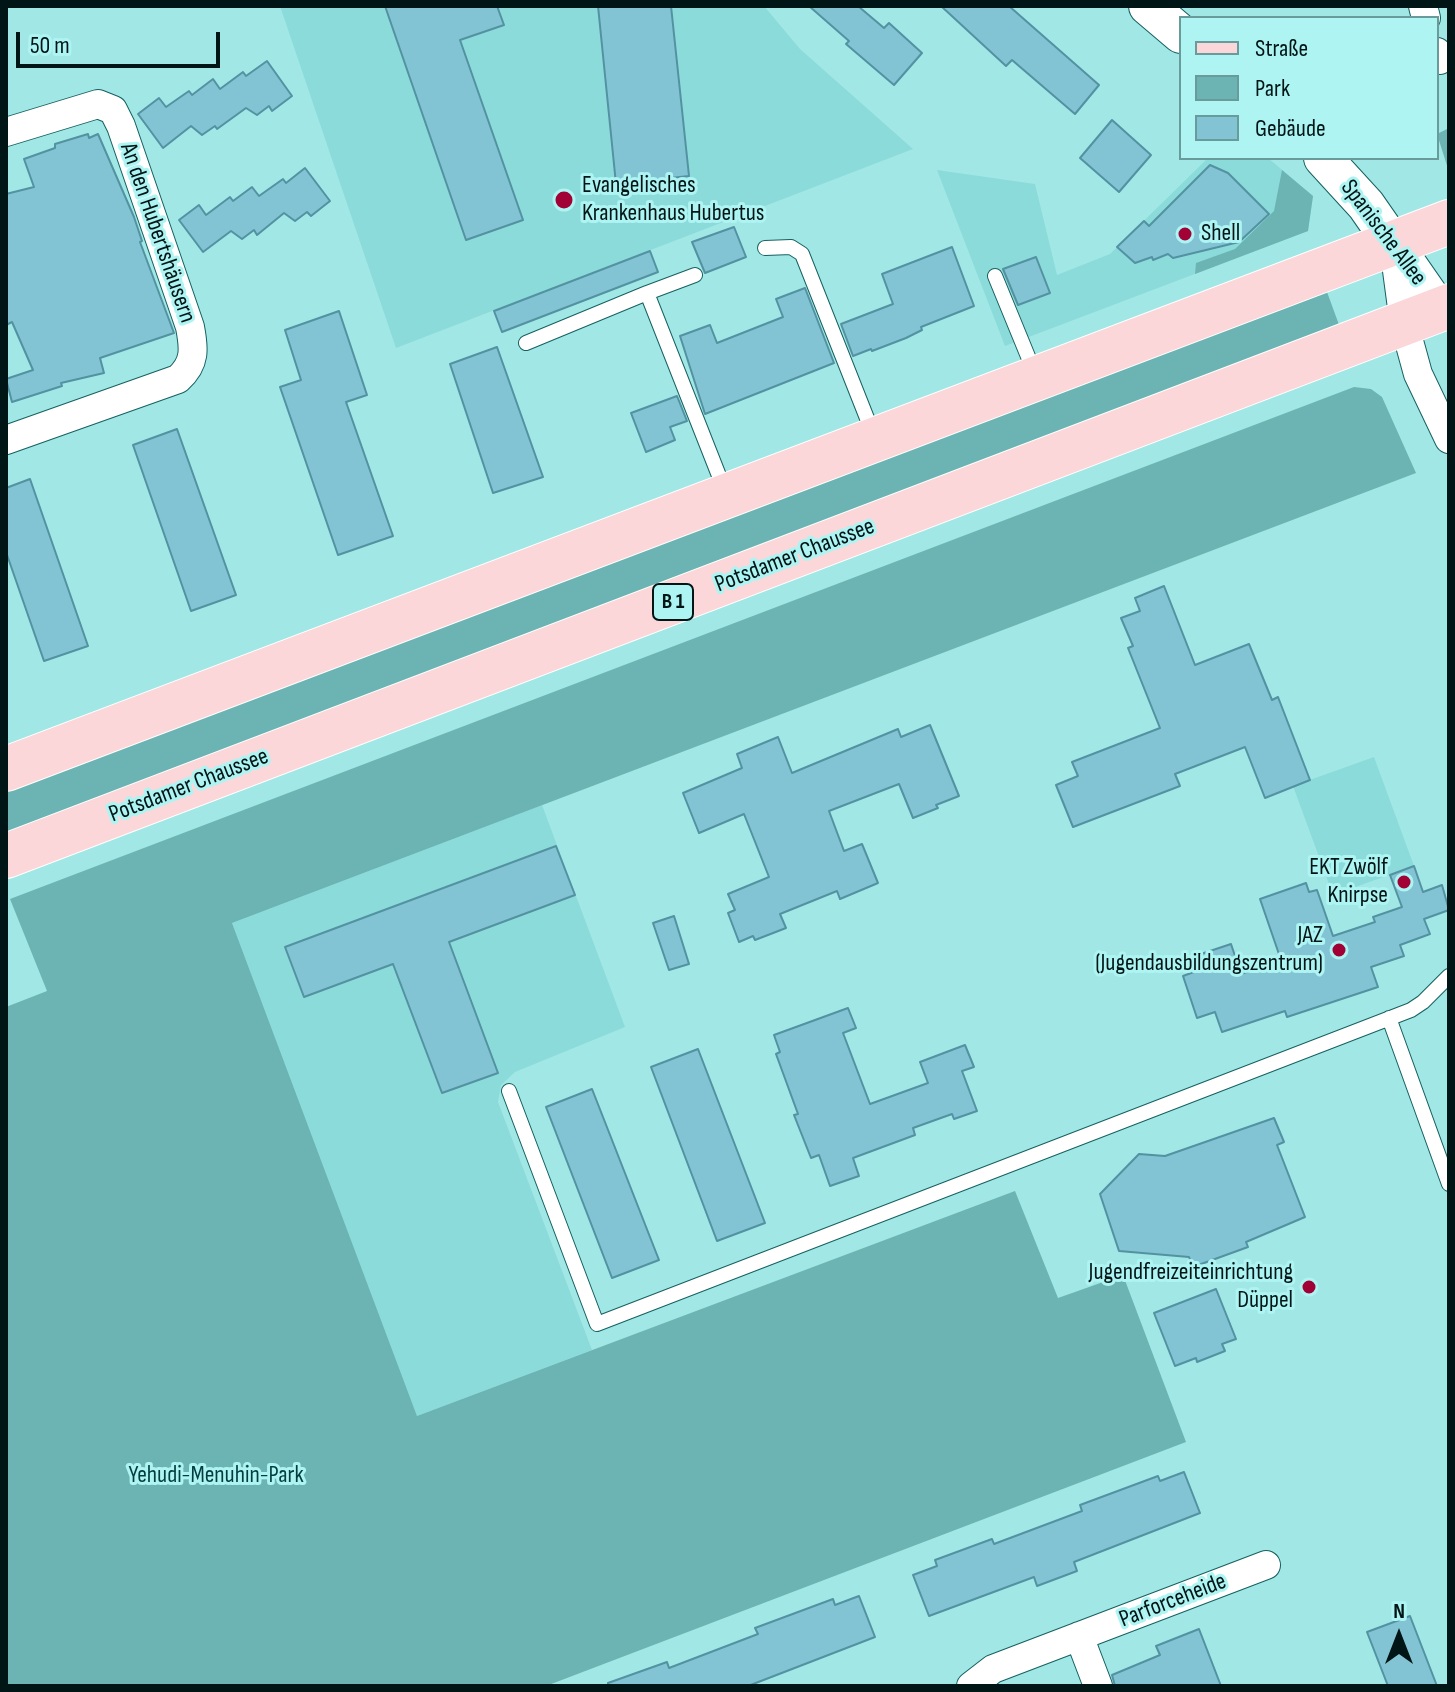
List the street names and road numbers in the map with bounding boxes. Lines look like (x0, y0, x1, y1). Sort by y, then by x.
street label: An den Hubertshäusern (113, 139, 201, 327)
street label: Spanische Allee (1334, 174, 1432, 292)
street label: Potsdamer Chaussee (711, 512, 879, 600)
road number: B 1 (653, 584, 693, 620)
street label: Potsdamer Chaussee (105, 742, 273, 830)
street label: Parforceheide (1115, 1567, 1231, 1635)

